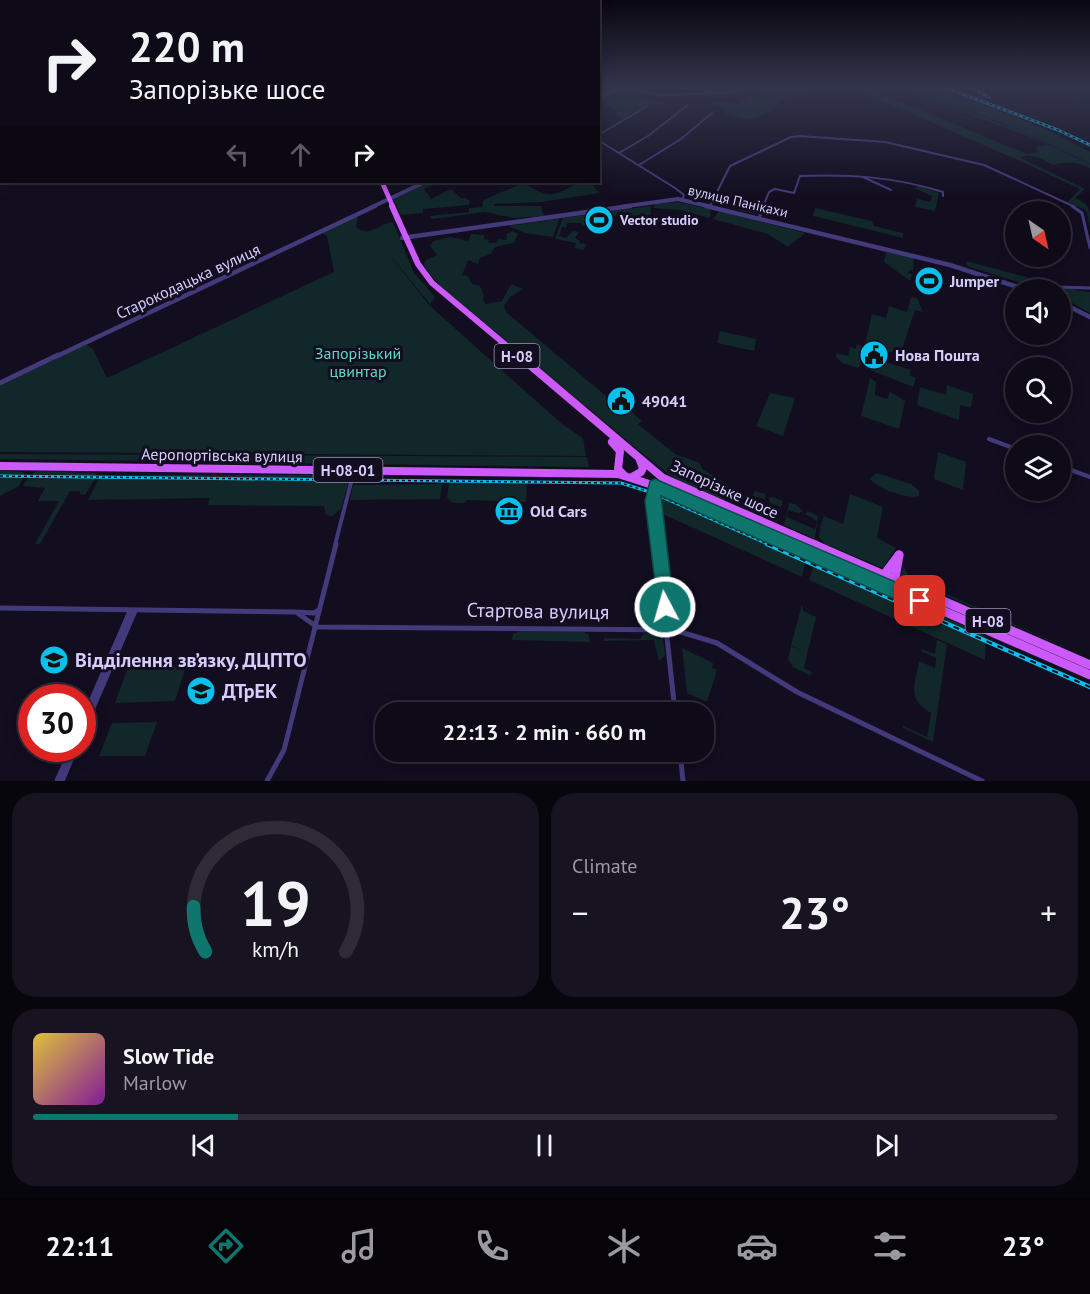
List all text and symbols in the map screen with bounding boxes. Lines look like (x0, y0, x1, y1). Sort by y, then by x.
text: 220 m (129, 19, 245, 74)
icon: right (30, 24, 108, 102)
text: Запорізьке шосе (129, 72, 325, 106)
icon: left (221, 138, 254, 171)
icon: ahead (284, 138, 317, 171)
icon: right (347, 138, 380, 171)
street label: вулиця Панікахи (686, 181, 790, 221)
north arrow (1005, 201, 1071, 267)
map controls (1005, 201, 1071, 501)
sports icon: Vector studio (583, 204, 615, 236)
place label: Vector studio (619, 211, 699, 229)
street label: Старокодацька вулиця (113, 239, 263, 323)
sports icon: Jumper (913, 265, 945, 297)
place label: Jumper (949, 271, 1000, 291)
button: sound (1005, 279, 1071, 345)
public building icon: Нова Пошта (858, 339, 890, 371)
park label: Запорізький цвинтар (315, 343, 401, 381)
road number: Н-08 (494, 344, 540, 368)
place label: Нова Пошта (895, 345, 980, 365)
button: search (1005, 357, 1071, 423)
public building icon: 49041 (605, 385, 637, 417)
place label: 49041 (642, 391, 687, 411)
button: layers (1005, 435, 1071, 501)
street label: Аеропортівська вулиця (141, 444, 303, 466)
street label: Запорізьке шосе (668, 455, 782, 523)
road number: Н-08-01 (314, 458, 382, 482)
museum icon: Old Cars (493, 495, 525, 527)
place label: Old Cars (530, 501, 587, 521)
position arrow (633, 575, 697, 639)
pin (894, 575, 945, 626)
icon: arrive (903, 584, 936, 617)
street label: Стартова вулиця (466, 597, 610, 625)
road number: Н-08 (966, 609, 1010, 633)
school or university icon: Відділення зв’язку, ДЦПТО (38, 644, 70, 676)
place label: Відділення зв’язку, ДЦПТО (75, 647, 307, 673)
school or university icon: ДТрЕК (185, 675, 217, 707)
place label: ДТрЕК (222, 678, 278, 704)
speed limit sign: 30 (18, 684, 96, 762)
text: 22:13 · 2 min · 660 m (443, 718, 646, 746)
text: Climate (572, 853, 638, 879)
text: 19 (240, 862, 311, 943)
text: 23° (779, 883, 850, 941)
text: − (572, 891, 589, 934)
text: + (1040, 891, 1057, 934)
text: km/h (252, 935, 299, 963)
text: Slow Tide (123, 1042, 214, 1070)
text: Marlow (123, 1070, 187, 1096)
icon: previous (187, 1129, 220, 1162)
icon: pause (528, 1129, 561, 1162)
icon: next (870, 1129, 903, 1162)
icon: directions (205, 1225, 247, 1267)
icon: music (338, 1225, 380, 1267)
icon: phone (471, 1225, 513, 1267)
icon: climate (603, 1225, 645, 1267)
icon: car (736, 1225, 778, 1267)
icon: filters (869, 1225, 911, 1267)
text: 22:11 (45, 1229, 114, 1263)
text: 23° (1002, 1229, 1044, 1263)

